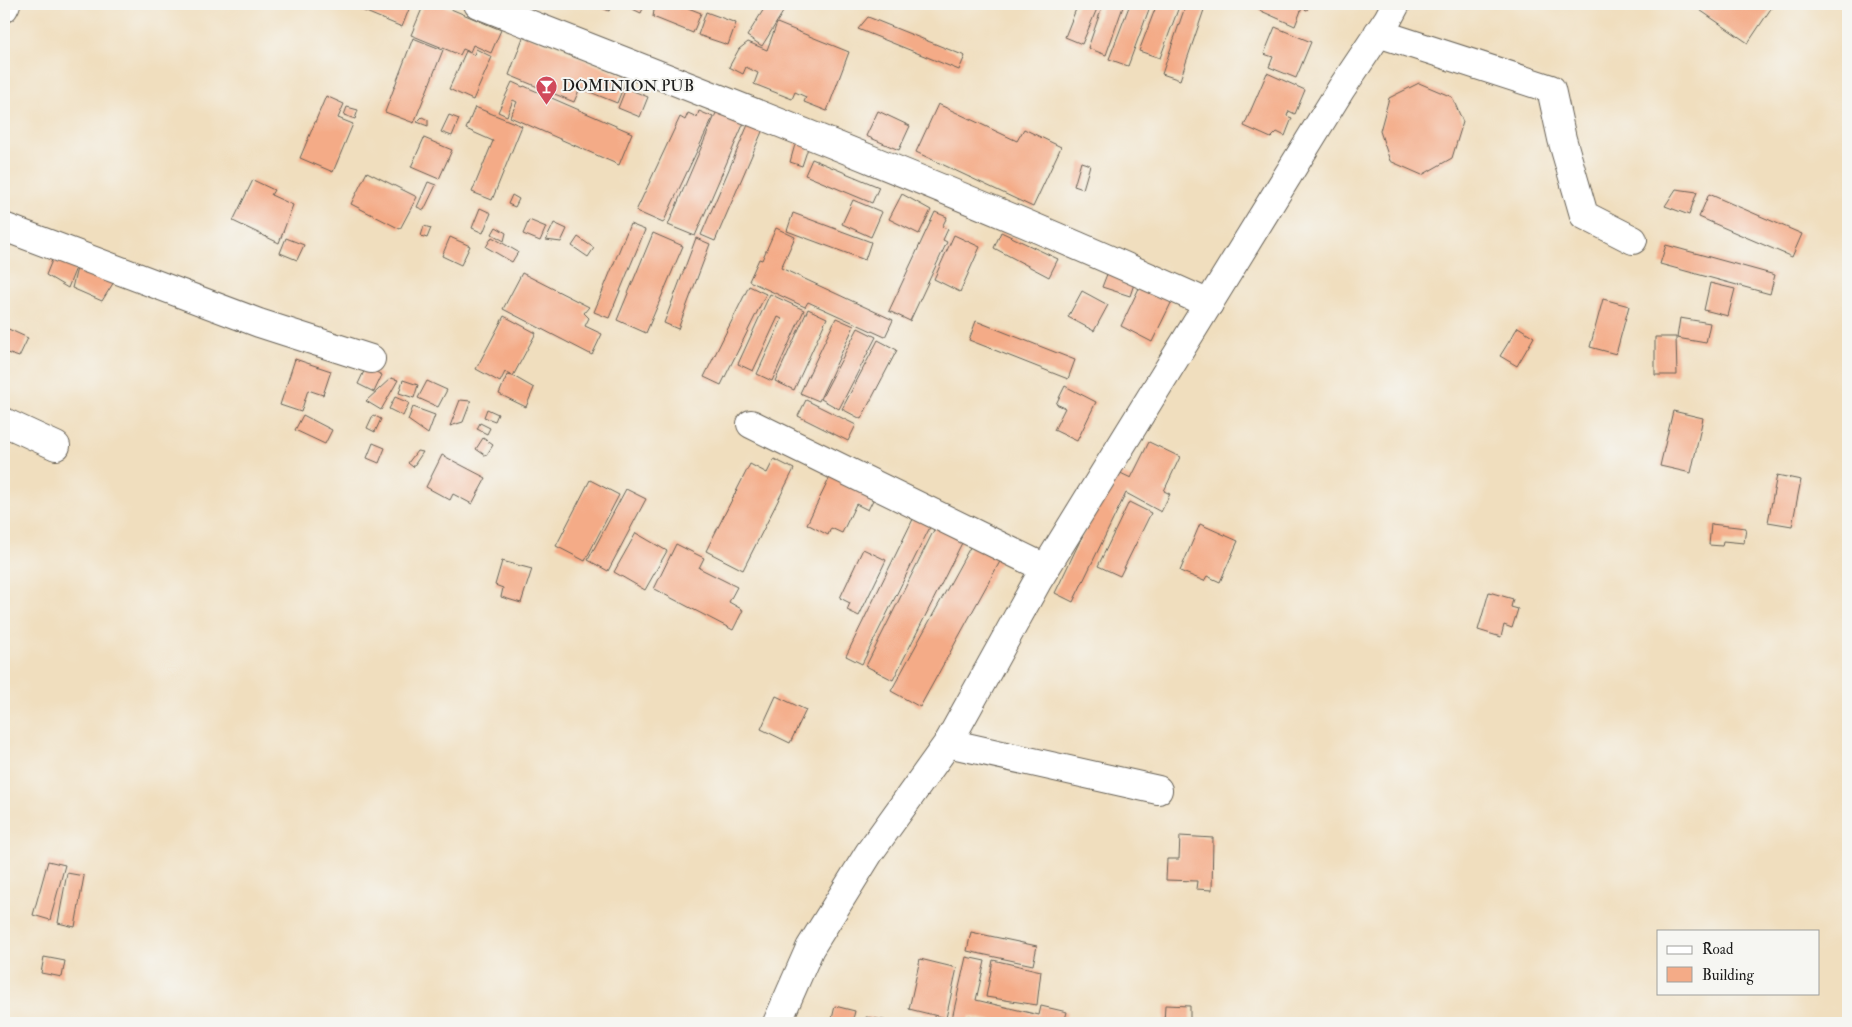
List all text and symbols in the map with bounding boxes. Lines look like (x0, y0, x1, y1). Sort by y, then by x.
bar icon: DOMINION PUB (534, 74, 558, 105)
place label: DOMINION PUB (562, 76, 694, 96)
legend (1657, 930, 1820, 994)
text: Road (1702, 940, 1734, 959)
text: Building (1702, 966, 1754, 985)

